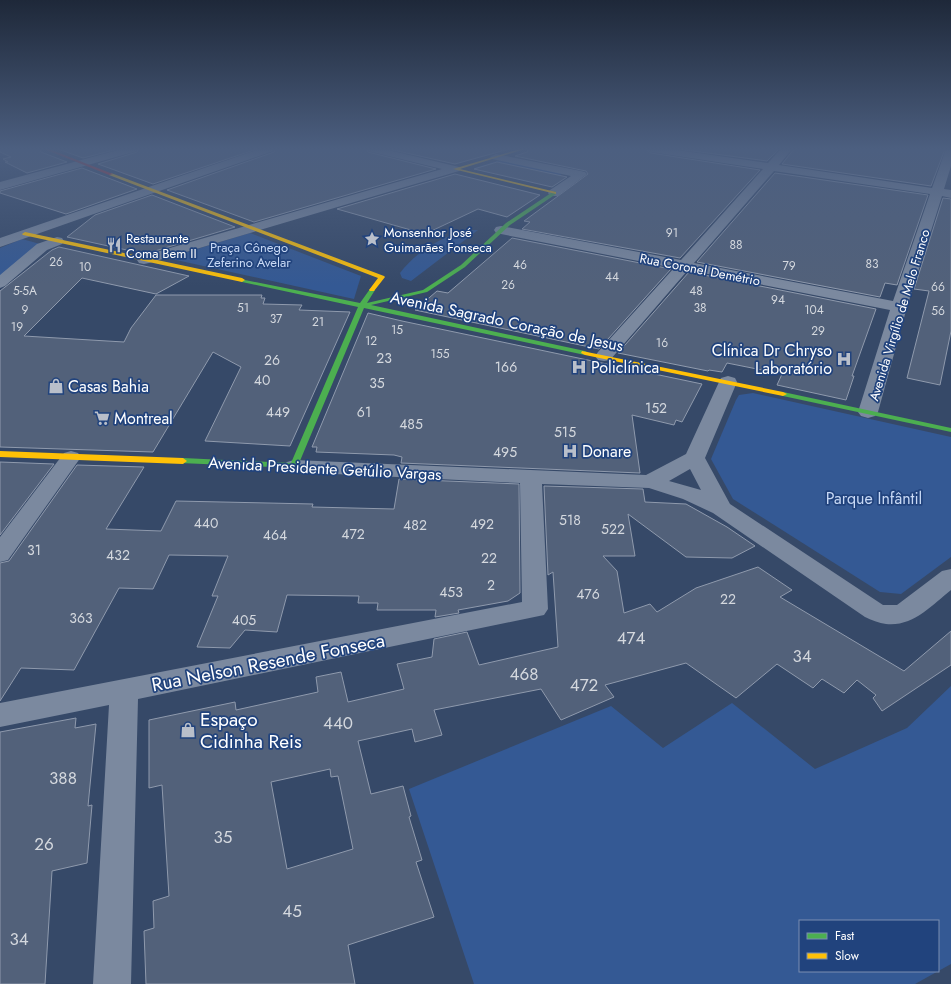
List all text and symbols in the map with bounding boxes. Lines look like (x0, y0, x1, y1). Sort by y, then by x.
place label: Monsenhor José Guimarães Fonseca (384, 223, 492, 257)
house number: 91 (666, 224, 678, 242)
street label: Avenida Virgílio de Melo Franco (864, 227, 935, 403)
place label: Restaurante Coma Bem II (126, 229, 197, 263)
place icon: Monsenhor José Guimarães Fonseca (363, 230, 381, 248)
restaurant icon: Restaurante Coma Bem II (105, 236, 123, 254)
house number: 88 (729, 236, 743, 254)
park label: Praça Cônego Zeferino Avelar (207, 238, 291, 272)
street label: Rua Coronel Demétrio (638, 248, 762, 291)
house number: 26 (49, 253, 63, 271)
house number: 83 (865, 255, 879, 273)
house number: 46 (513, 256, 527, 274)
house number: 79 (782, 257, 796, 275)
house number: 10 (79, 258, 91, 276)
house number: 44 (605, 268, 619, 286)
house number: 26 (501, 276, 515, 294)
house number: 66 (931, 278, 945, 296)
house number: 5-5A (13, 282, 37, 300)
house number: 48 (689, 282, 703, 300)
street label: Avenida Sagrado Coração de Jesus (388, 286, 626, 357)
house number: 94 (771, 291, 785, 309)
house number: 51 (237, 299, 249, 317)
house number: 38 (693, 299, 707, 317)
house number: 9 (22, 301, 29, 319)
house number: 104 (804, 301, 824, 319)
house number: 56 (931, 302, 945, 320)
house number: 37 (270, 310, 283, 328)
house number: 21 (312, 313, 324, 331)
house number: 19 (11, 318, 23, 336)
house number: 15 (391, 321, 403, 339)
house number: 29 (811, 322, 825, 340)
house number: 12 (365, 332, 377, 350)
house number: 16 (656, 334, 668, 352)
place label: Clínica Dr Chryso Laboratório (712, 339, 832, 380)
house number: 155 (431, 345, 450, 363)
house number: 23 (376, 348, 392, 368)
house number: 26 (264, 350, 280, 370)
hospital icon: Clínica Dr Chryso Laboratório (835, 350, 853, 368)
place label: Policlínica (591, 356, 659, 379)
house number: 166 (495, 357, 517, 377)
hospital icon: Policlínica (570, 358, 588, 376)
house number: 40 (254, 370, 270, 390)
house number: 35 (369, 373, 385, 393)
place label: Casas Bahia (68, 375, 149, 398)
shop icon: Casas Bahia (47, 377, 65, 395)
house number: 152 (645, 398, 667, 418)
house number: 449 (266, 402, 290, 422)
house number: 61 (357, 402, 371, 422)
place label: Montreal (114, 407, 173, 430)
supermarket icon: Montreal (93, 409, 111, 427)
house number: 485 (399, 414, 423, 434)
house number: 515 (554, 422, 576, 442)
place label: Donare (582, 440, 631, 463)
house number: 495 (493, 442, 517, 462)
hospital icon: Donare (561, 442, 579, 460)
street label: Avenida Presidente Getúlio Vargas (208, 451, 442, 486)
park label: Parque Infântil (826, 487, 922, 510)
house number: 518 (559, 510, 581, 530)
house number: 440 (194, 513, 218, 533)
house number: 492 (470, 514, 494, 534)
house number: 482 (403, 515, 427, 535)
house number: 522 (601, 519, 625, 539)
house number: 472 (341, 524, 365, 544)
house number: 464 (263, 525, 287, 545)
house number: 31 (27, 540, 41, 560)
house number: 432 (106, 545, 130, 565)
house number: 22 (481, 548, 497, 568)
house number: 2 (487, 575, 495, 595)
house number: 453 (439, 582, 463, 602)
house number: 476 (576, 584, 600, 604)
house number: 22 (720, 589, 736, 609)
house number: 363 (69, 608, 93, 628)
house number: 405 (232, 610, 256, 630)
house number: 474 (617, 626, 645, 650)
street label: Rua Nelson Resende Fonseca (149, 627, 387, 698)
house number: 34 (792, 644, 812, 668)
house number: 468 (510, 662, 539, 686)
house number: 472 (570, 673, 598, 697)
place label: Espaço Cidinha Reis (200, 706, 302, 755)
house number: 440 (323, 711, 353, 735)
shop icon: Espaço Cidinha Reis (179, 721, 197, 739)
house number: 388 (49, 766, 77, 790)
house number: 35 (214, 825, 232, 849)
house number: 26 (34, 832, 54, 856)
house number: 45 (282, 899, 302, 923)
legend (799, 920, 939, 972)
house number: 34 (9, 927, 29, 951)
text: Fast (835, 927, 854, 945)
text: Slow (835, 947, 860, 965)

